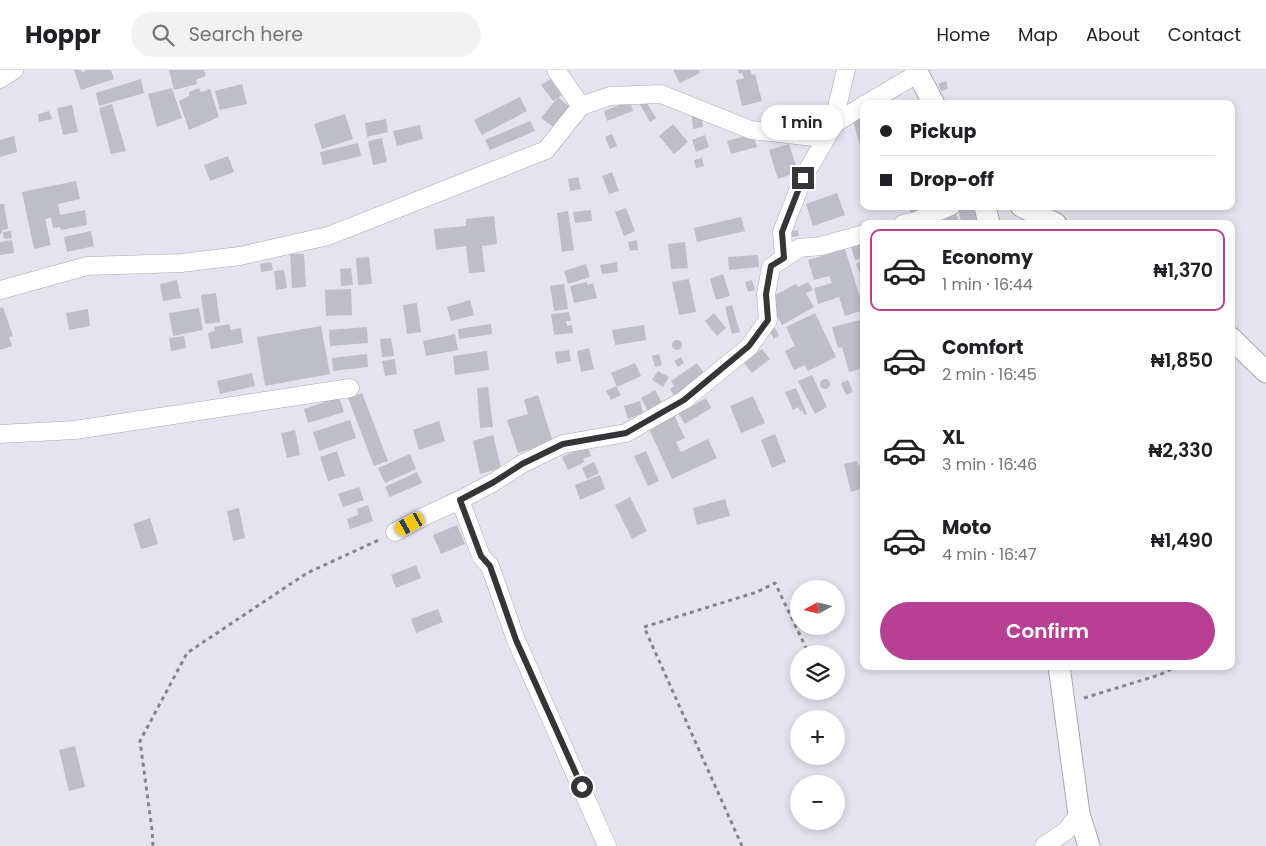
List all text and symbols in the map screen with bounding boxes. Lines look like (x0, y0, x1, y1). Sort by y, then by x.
search box (131, 12, 481, 57)
text: Hoppr (25, 18, 101, 51)
icon: search (149, 21, 177, 49)
text: Search here (189, 21, 303, 48)
text: Home (936, 22, 990, 47)
text: Map (1018, 22, 1058, 47)
text: About (1086, 22, 1140, 47)
text: Contact (1168, 22, 1241, 47)
callout: 1 min (762, 106, 844, 140)
text: 1 min (781, 111, 823, 134)
text: Pickup (910, 118, 976, 145)
text: Drop-off (910, 166, 994, 193)
route end (792, 167, 814, 189)
text: Economy (942, 244, 1033, 271)
icon: car (882, 248, 927, 293)
text: ₦1,370 (1154, 257, 1213, 284)
text: 1 min · 16:44 (942, 273, 1033, 296)
text: Comfort (942, 334, 1024, 361)
icon: car (882, 338, 927, 383)
text: ₦1,850 (1151, 347, 1213, 374)
text: 2 min · 16:45 (942, 363, 1037, 386)
text: XL (942, 424, 965, 451)
icon: car (882, 428, 927, 473)
text: ₦2,330 (1149, 437, 1213, 464)
text: 3 min · 16:46 (942, 453, 1037, 476)
car (393, 510, 426, 538)
text: Moto (942, 514, 991, 541)
icon: car (882, 518, 927, 563)
text: ₦1,490 (1151, 527, 1213, 554)
text: 4 min · 16:47 (942, 543, 1036, 566)
north arrow (790, 580, 845, 635)
map controls (790, 580, 845, 830)
button: Confirm (880, 602, 1215, 660)
button: layers (790, 645, 845, 700)
button: + (790, 710, 845, 765)
button: − (790, 775, 845, 830)
route start (571, 776, 593, 798)

